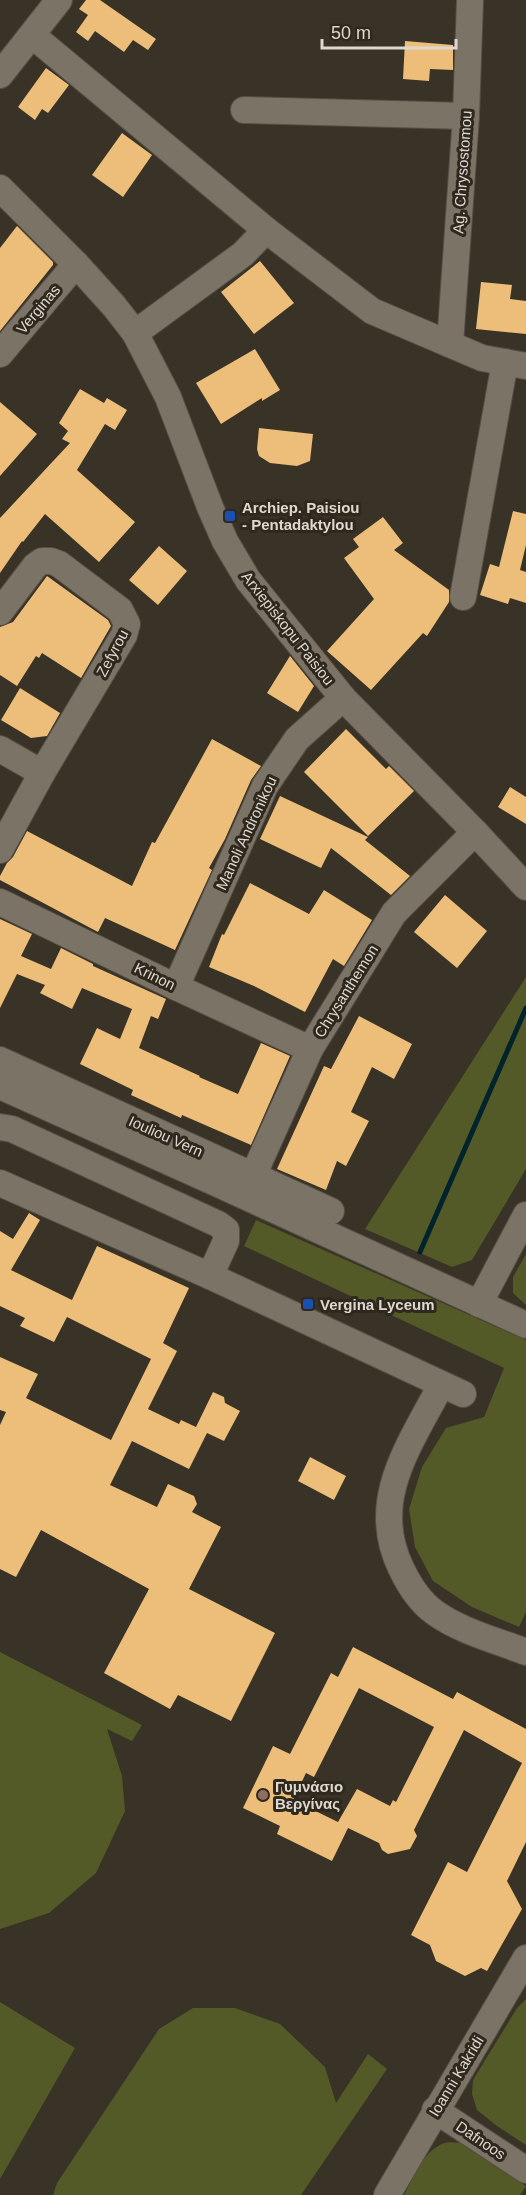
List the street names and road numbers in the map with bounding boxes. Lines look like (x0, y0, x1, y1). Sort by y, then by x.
street label: Ag. Chrysostomou (449, 110, 475, 234)
street label: Verginas (13, 281, 63, 337)
street label: Arxiepiskopu Paisiou (238, 568, 338, 688)
street label: Zefyrou (93, 627, 131, 679)
street label: Manoli Andronikou (212, 773, 280, 893)
street label: Chrysanthemon (311, 942, 381, 1040)
street label: Krinon (132, 959, 178, 993)
street label: Iouliou Vern (126, 1112, 206, 1160)
street label: Ioanni Kakridi (425, 2033, 487, 2119)
street label: Dafnoos (453, 2117, 509, 2163)

